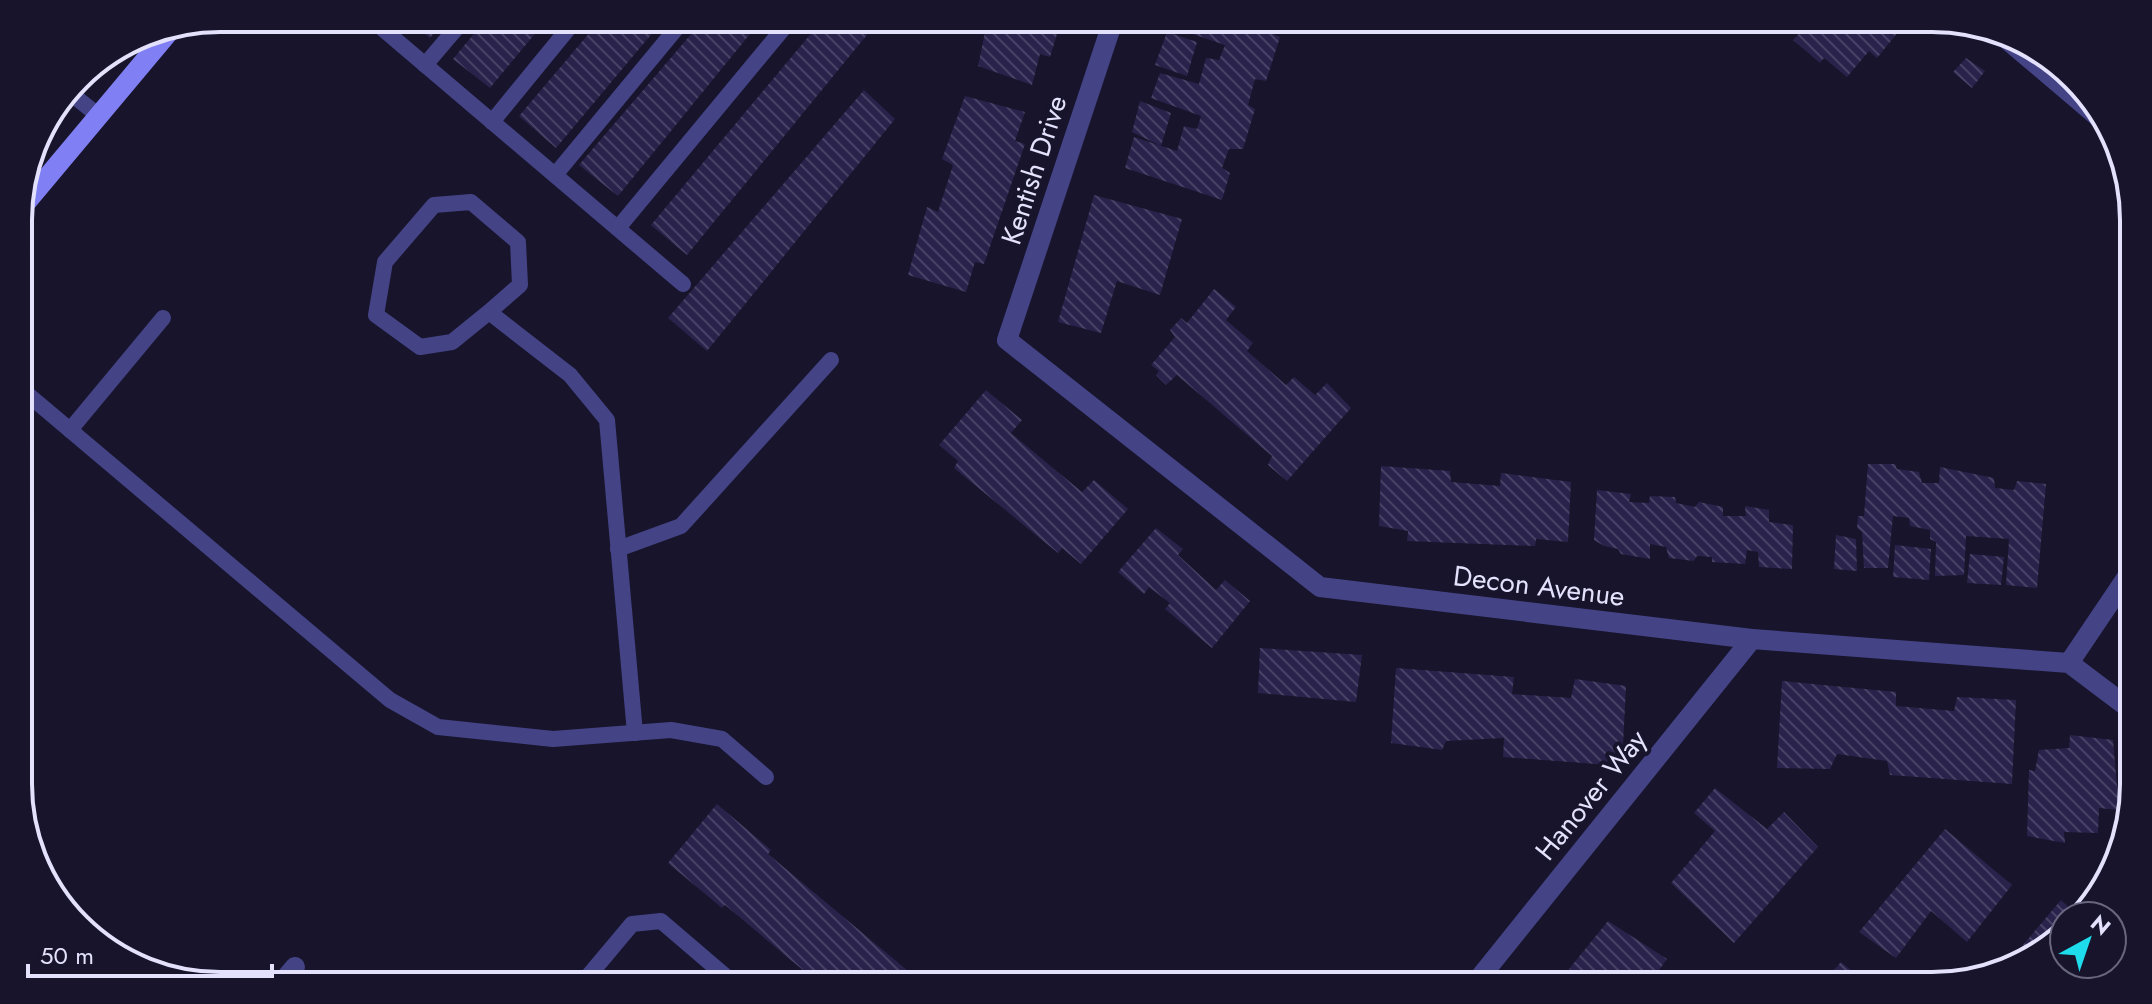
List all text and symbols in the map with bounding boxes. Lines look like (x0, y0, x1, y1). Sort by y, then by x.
street label: Kentish Drive (991, 90, 1077, 250)
street label: Decon Avenue (1451, 555, 1627, 617)
street label: Hanover Way (1525, 720, 1657, 869)
north arrow (2048, 900, 2128, 980)
text: N (2084, 907, 2118, 943)
scale bar (28, 928, 272, 978)
text: 50 m (40, 938, 94, 973)

